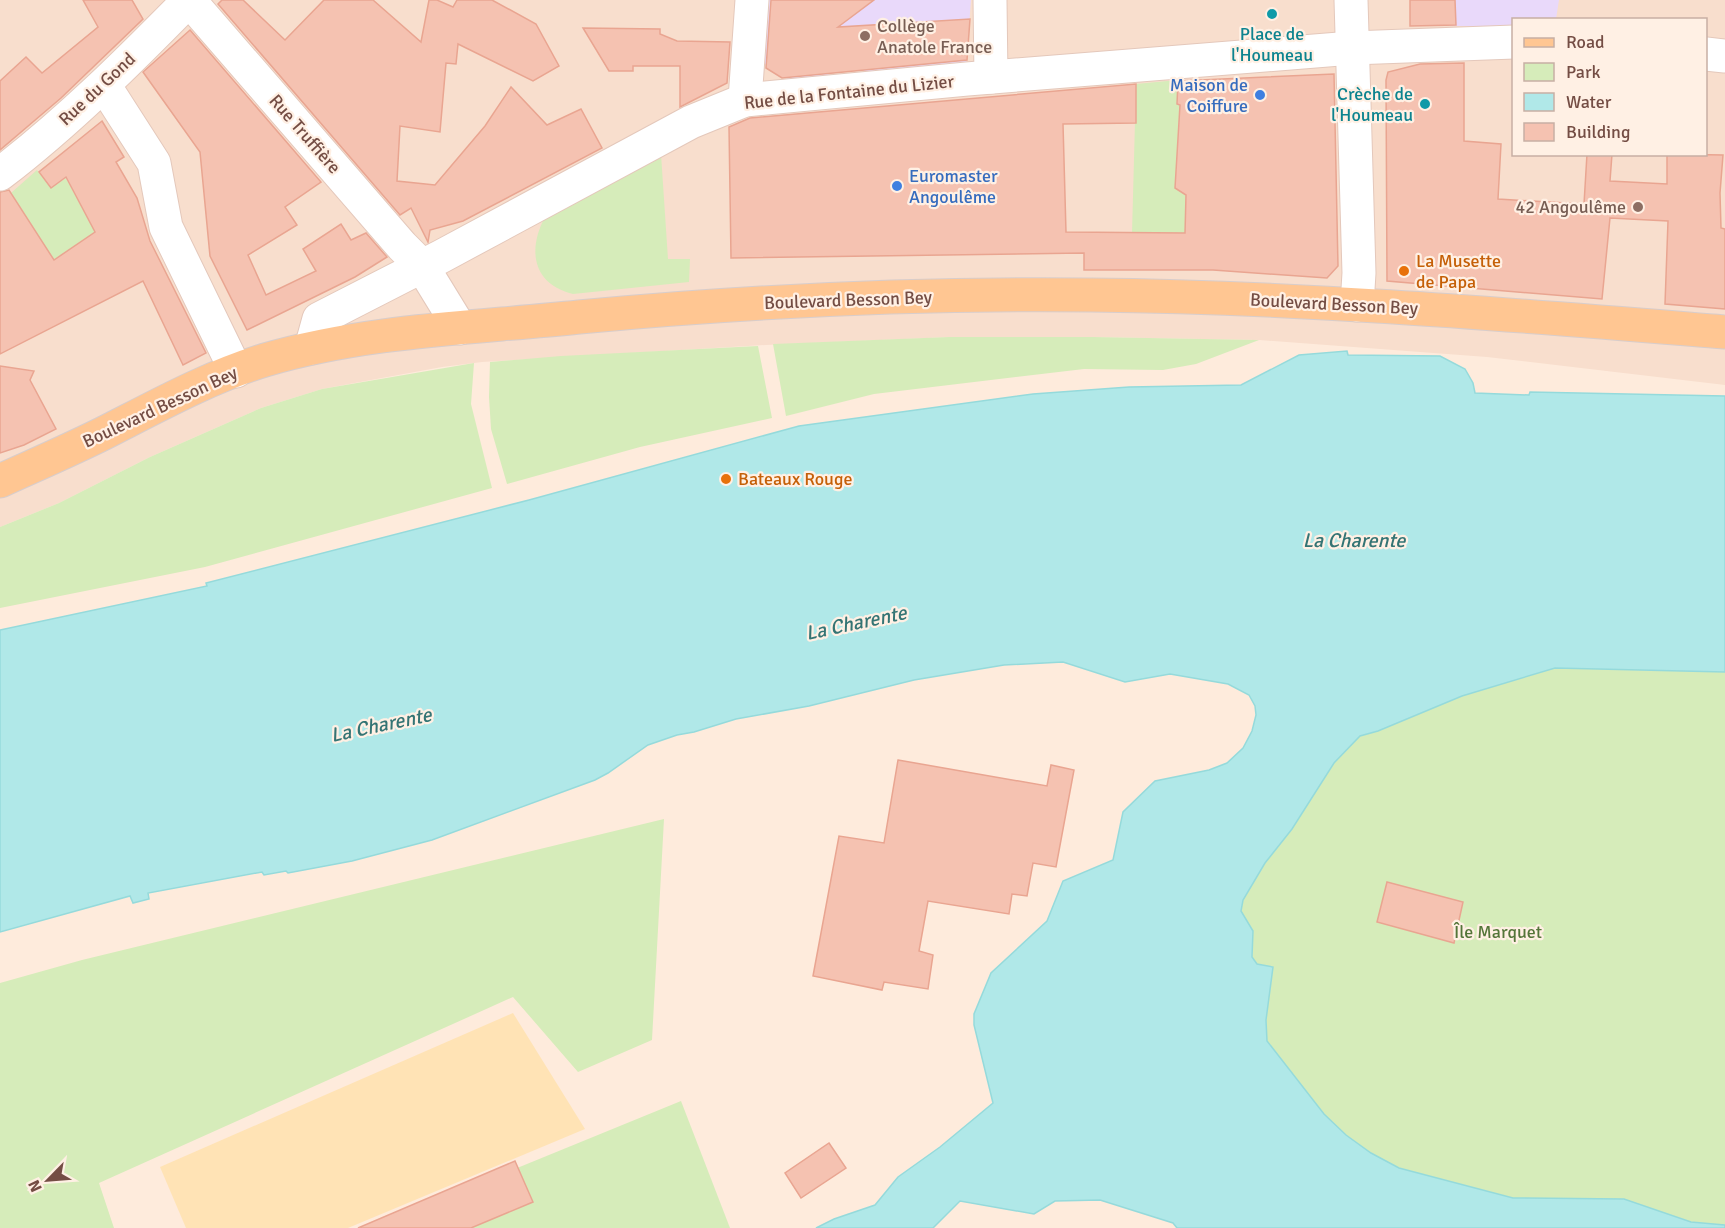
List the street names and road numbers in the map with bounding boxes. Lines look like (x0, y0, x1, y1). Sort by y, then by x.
street label: Rue du Gond (54, 48, 140, 130)
street label: Rue de la Fontaine du Lizier (743, 70, 955, 114)
street label: Rue Truffière (265, 90, 345, 178)
street label: Boulevard Besson Bey (764, 286, 933, 314)
street label: Boulevard Besson Bey (1249, 289, 1419, 319)
street label: Boulevard Besson Bey (79, 361, 241, 452)

